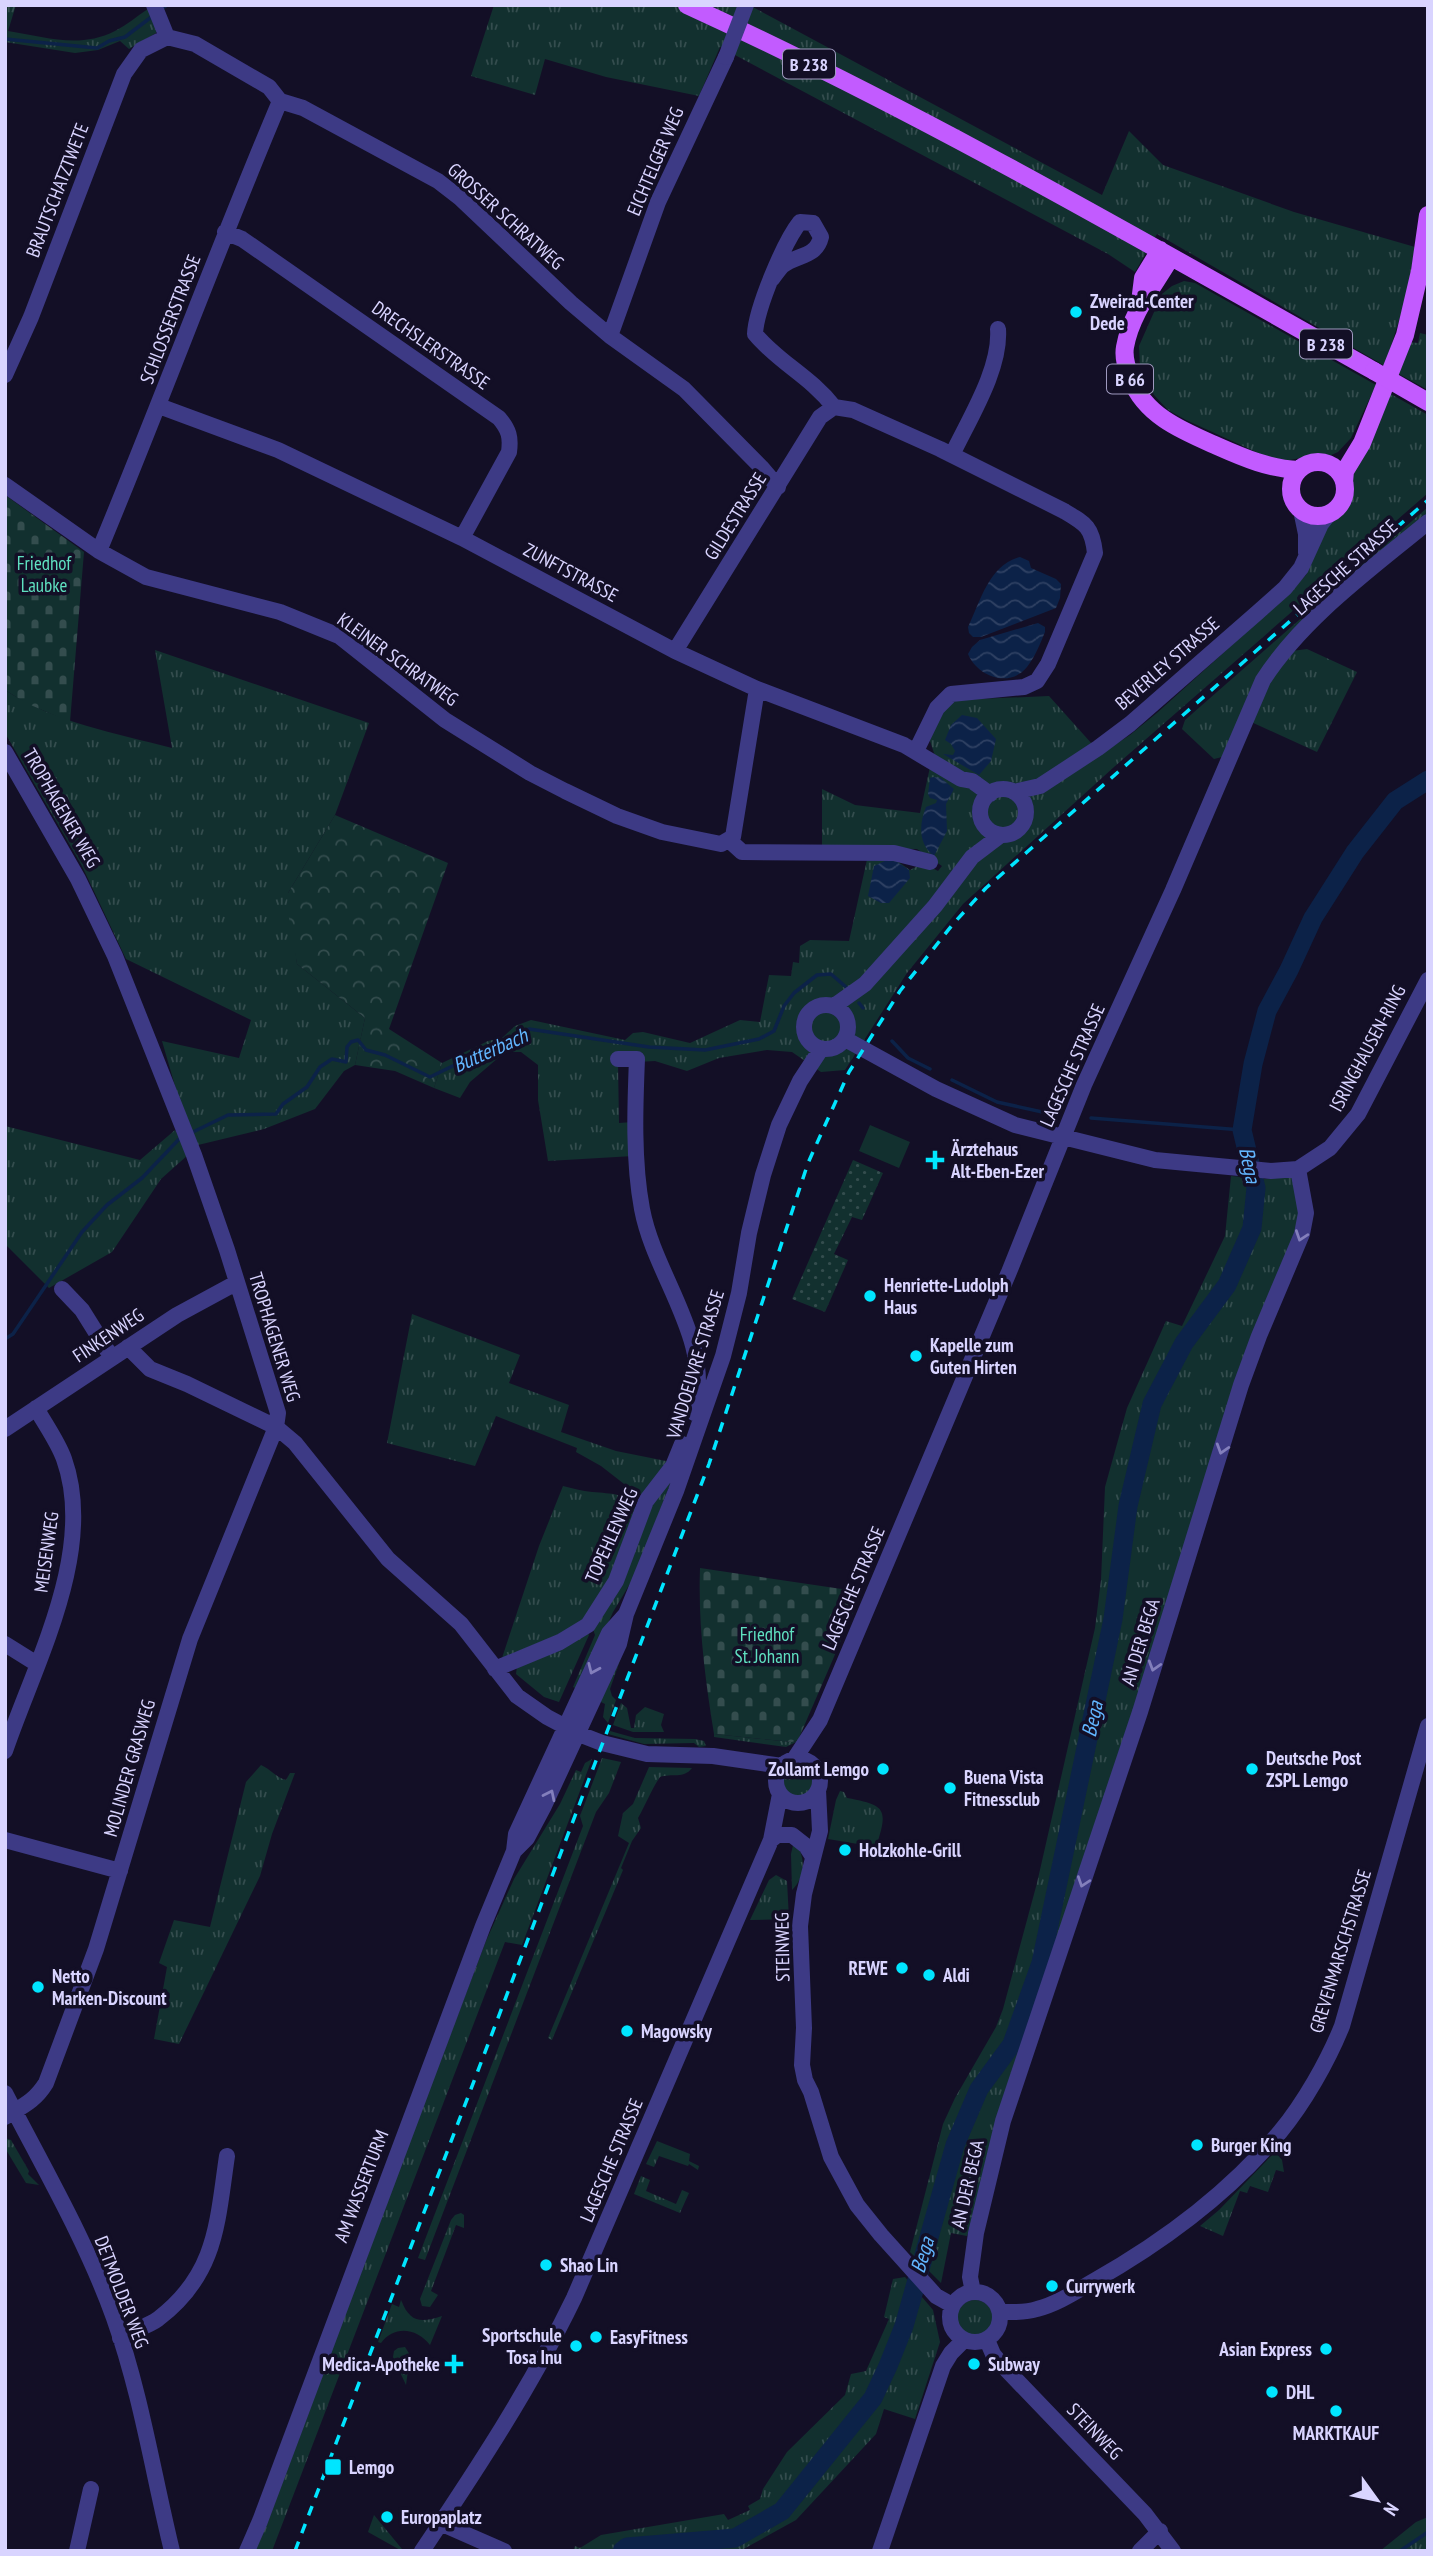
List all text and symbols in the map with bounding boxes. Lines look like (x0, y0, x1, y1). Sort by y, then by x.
road number: B 238 (783, 50, 835, 78)
street label: EICHTELGER WEG (621, 103, 689, 219)
street label: BRAUTSCHATZTWETE (20, 120, 94, 260)
street label: GROSSER SCHRATWEG (443, 158, 569, 274)
street label: SCHLOSSERSTRASSE (134, 251, 206, 387)
place label: Zweirad-Center Dede (1090, 289, 1194, 335)
street label: DRECHSLERSTRASSE (368, 296, 494, 394)
marker: Zweirad-Center Dede (1068, 304, 1084, 320)
road number: B 238 (1300, 330, 1352, 358)
road number: B 66 (1107, 365, 1153, 394)
street label: GILDESTRASSE (699, 468, 771, 564)
street label: LAGESCHE STRASSE (1288, 514, 1402, 620)
street label: ZUNFTSTRASSE (520, 537, 622, 607)
park label: Friedhof Laubke (17, 551, 72, 597)
street label: KLEINER SCHRATWEG (333, 607, 463, 711)
street label: BEVERLEY STRASSE (1110, 611, 1224, 715)
street label: TROPHAGENER WEG (18, 744, 106, 872)
street label: ISRINGHAUSEN-RING (1324, 981, 1410, 1115)
street label: LAGESCHE STRASSE (1034, 1000, 1110, 1130)
water label: Butterbach (448, 1021, 533, 1078)
place label: Ärztehaus Alt-Eben-Ezer (950, 1137, 1045, 1183)
water label: Bega (1233, 1145, 1267, 1187)
marker: Ärztehaus Alt-Eben-Ezer (925, 1150, 945, 1170)
one-way arrow (1295, 1229, 1309, 1241)
street label: TROPHAGENER WEG (244, 1269, 306, 1405)
place label: Henriette-Ludolph Haus (884, 1273, 1009, 1319)
street label: VANDOEUVRE STRASSE (661, 1287, 729, 1442)
marker: Henriette-Ludolph Haus (862, 1288, 878, 1304)
street label: FINKENWEG (68, 1303, 148, 1367)
place label: Kapelle zum Guten Hirten (930, 1333, 1017, 1379)
marker: Kapelle zum Guten Hirten (908, 1348, 924, 1364)
one-way arrow (1215, 1443, 1230, 1455)
street label: TOPEHLENWEG (579, 1484, 643, 1586)
street label: MEISENWEG (28, 1510, 64, 1594)
street label: LAGESCHE STRASSE (816, 1523, 890, 1653)
street label: AN DER BEGA (1115, 1595, 1165, 1689)
park label: Friedhof St. Johann (735, 1622, 799, 1668)
one-way arrow (1148, 1660, 1163, 1672)
one-way arrow (587, 1662, 601, 1674)
street label: MOLINDER GRASWEG (98, 1697, 160, 1839)
water label: Bega (1075, 1697, 1109, 1739)
place label: Deutsche Post ZSPL Lemgo (1266, 1746, 1362, 1792)
place label: Zollamt Lemgo (768, 1757, 869, 1781)
marker: Zollamt Lemgo (875, 1761, 891, 1777)
marker: Deutsche Post ZSPL Lemgo (1244, 1761, 1260, 1777)
place label: Buena Vista Fitnessclub (964, 1765, 1044, 1811)
marker: Buena Vista Fitnessclub (942, 1780, 958, 1796)
one-way arrow (542, 1790, 556, 1802)
place label: Holzkohle-Grill (859, 1838, 961, 1862)
marker: Holzkohle-Grill (837, 1842, 853, 1858)
street label: GREVENMARSCHSTRASSE (1304, 1866, 1376, 2036)
one-way arrow (1077, 1876, 1091, 1888)
street label: STEINWEG (769, 1912, 795, 1982)
place label: REWE (848, 1956, 888, 1980)
marker: REWE (894, 1960, 910, 1976)
place label: Aldi (942, 1963, 970, 1987)
place label: Netto Marken-Discount (52, 1964, 167, 2010)
marker: Aldi (921, 1967, 937, 1983)
marker: Netto Marken-Discount (30, 1979, 46, 1995)
place label: Magowsky (641, 2019, 712, 2043)
marker: Magowsky (619, 2023, 635, 2039)
street label: LAGESCHE STRASSE (574, 2095, 648, 2225)
street label: AM WASSERTURM (329, 2126, 393, 2246)
place label: Burger King (1211, 2133, 1291, 2157)
street label: AN DER BEGA (945, 2137, 989, 2231)
marker: Burger King (1189, 2137, 1205, 2153)
street label: DETMOLDER WEG (90, 2232, 154, 2352)
water label: Bega (904, 2232, 941, 2276)
place label: Shao Lin (560, 2253, 618, 2277)
marker: Shao Lin (538, 2257, 554, 2273)
place label: Currywerk (1066, 2274, 1135, 2298)
marker: Currywerk (1044, 2278, 1060, 2294)
place label: Sportschule Tosa Inu (482, 2323, 562, 2369)
place label: EasyFitness (610, 2325, 688, 2349)
marker: EasyFitness (588, 2329, 604, 2345)
place label: Asian Express (1218, 2337, 1312, 2361)
marker: Sportschule Tosa Inu (568, 2338, 584, 2354)
marker: Asian Express (1318, 2341, 1334, 2357)
place label: Medica-Apotheke (322, 2352, 440, 2376)
place label: Subway (988, 2352, 1040, 2376)
marker: Medica-Apotheke (446, 2356, 462, 2372)
marker: Subway (966, 2356, 982, 2372)
place label: DHL (1286, 2380, 1314, 2404)
marker: DHL (1264, 2384, 1280, 2400)
street label: STEINWEG (1062, 2398, 1128, 2464)
marker: MARKTKAUF (1328, 2403, 1344, 2419)
place label: MARKTKAUF (1293, 2421, 1379, 2445)
place label: Lemgo (349, 2455, 394, 2479)
marker: Lemgo (323, 2457, 343, 2477)
north arrow (1342, 2465, 1412, 2535)
text: N (1378, 2498, 1404, 2520)
place label: Europaplatz (401, 2505, 482, 2529)
marker: Europaplatz (379, 2509, 395, 2525)

